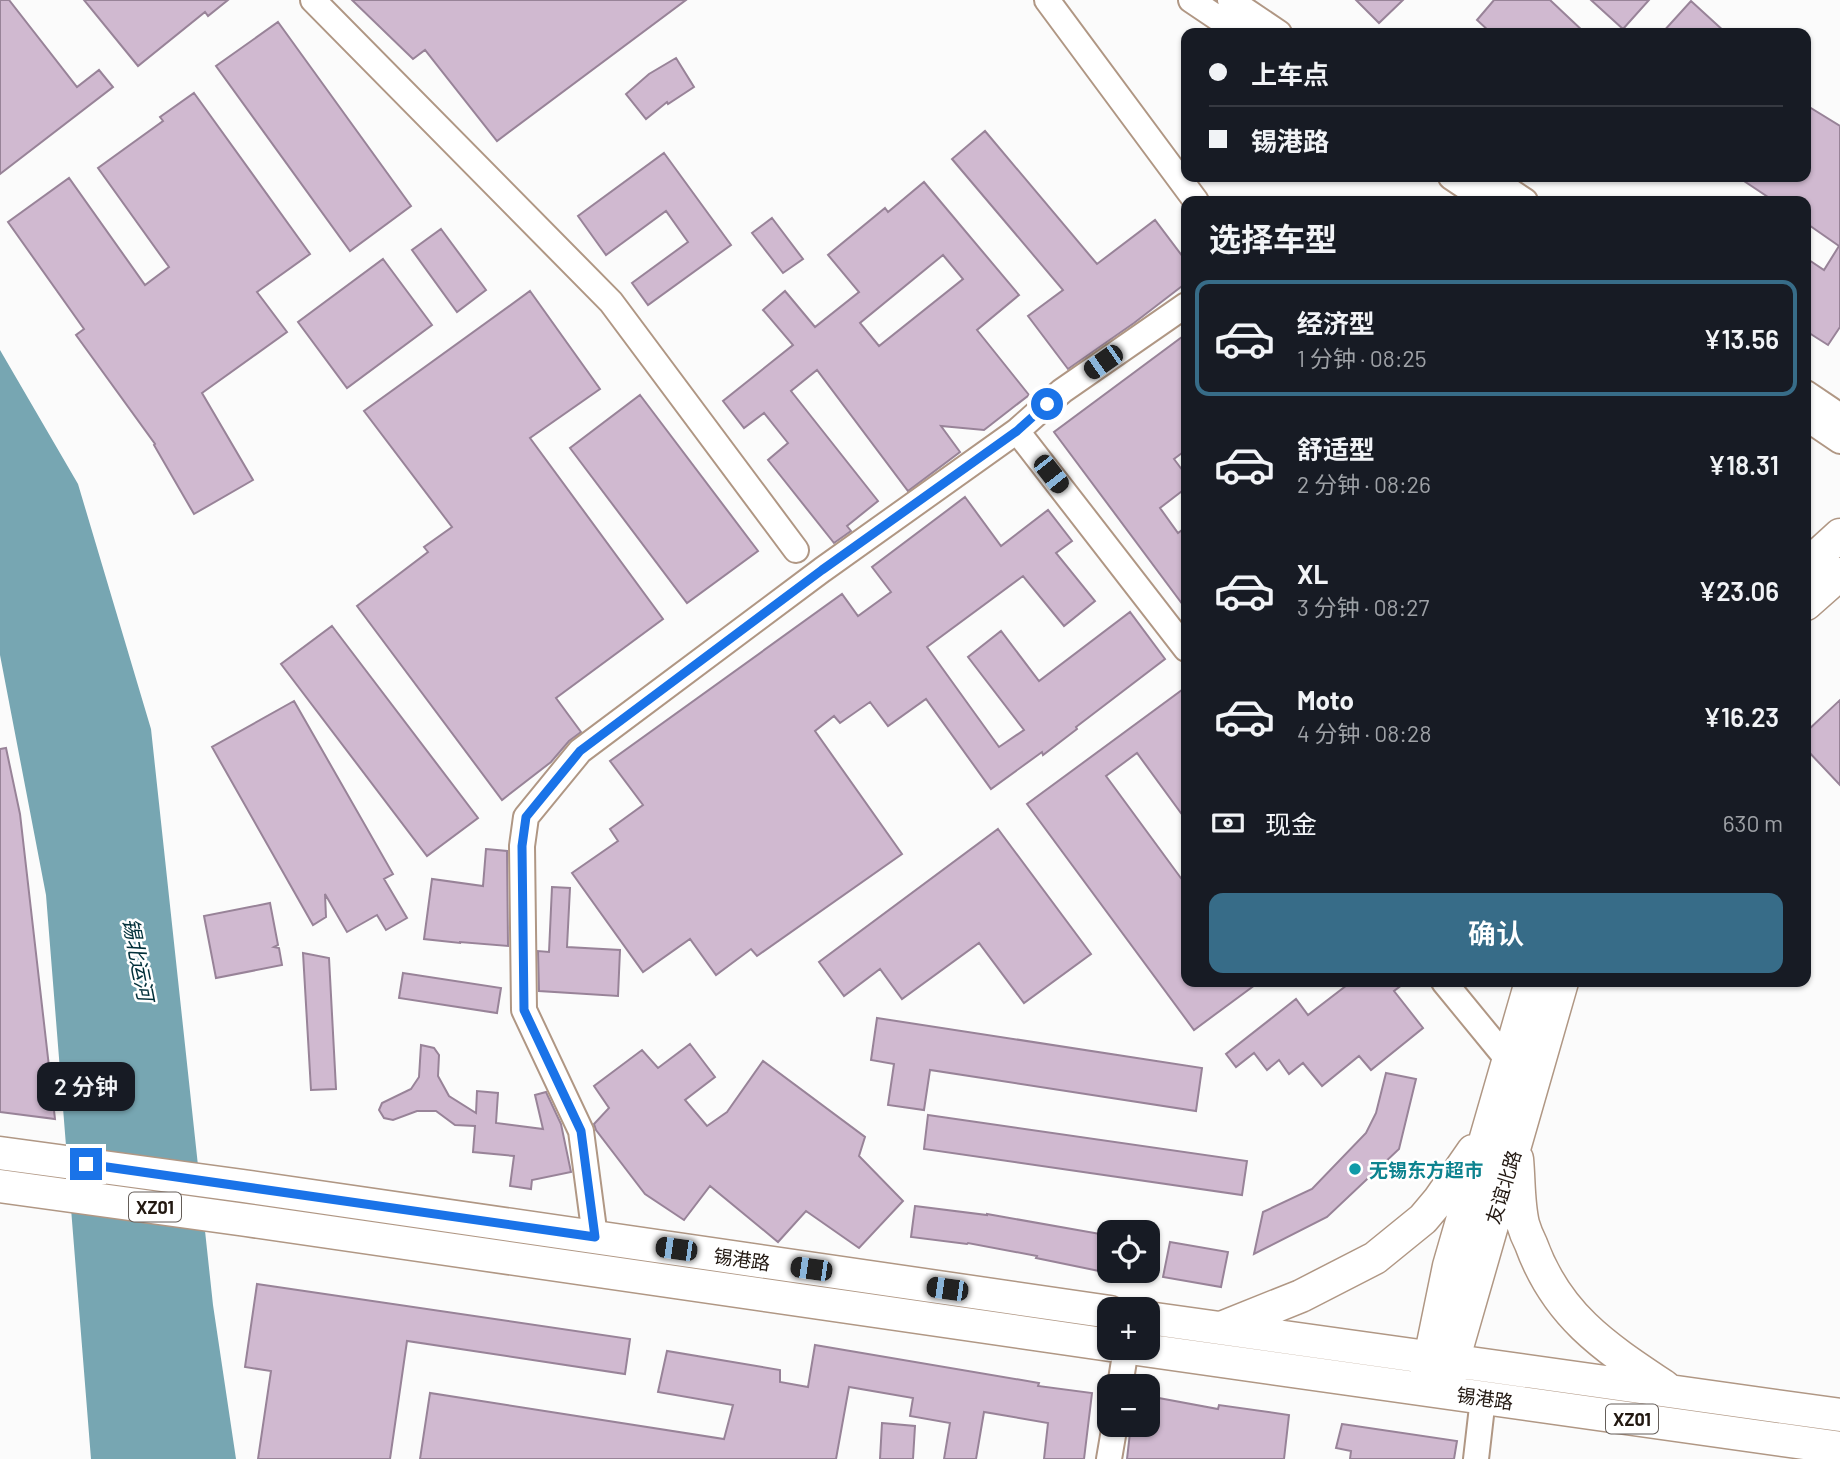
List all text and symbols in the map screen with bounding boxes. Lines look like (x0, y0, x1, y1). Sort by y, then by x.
text: 上车点 (1251, 58, 1329, 89)
text: 锡港路 (1251, 125, 1329, 156)
text: 选择车型 (1209, 219, 1337, 257)
icon: car (1213, 307, 1276, 370)
text: 经济型 (1297, 307, 1375, 338)
text: ¥13.56 (1704, 323, 1779, 354)
car (1080, 341, 1127, 383)
text: 1 分钟 · 08:25 (1297, 344, 1427, 372)
route start (1031, 388, 1063, 420)
icon: car (1213, 433, 1276, 496)
text: 舒适型 (1297, 433, 1375, 464)
text: ¥18.31 (1708, 449, 1779, 480)
car (1030, 451, 1073, 497)
text: 2 分钟 · 08:26 (1297, 470, 1431, 498)
text: XL (1297, 558, 1328, 589)
icon: car (1213, 559, 1276, 622)
text: ¥23.06 (1698, 575, 1779, 606)
text: 3 分钟 · 08:27 (1297, 593, 1429, 621)
text: Moto (1297, 684, 1354, 715)
icon: car (1213, 685, 1276, 748)
text: ¥16.23 (1703, 701, 1779, 732)
text: 4 分钟 · 08:28 (1297, 719, 1431, 747)
icon: cash (1209, 804, 1247, 842)
text: 现金 (1265, 808, 1317, 839)
text: 630 m (1723, 809, 1783, 837)
button: 确认 (1209, 893, 1783, 973)
water label: 锡北运河 (119, 915, 160, 1007)
callout: 2 分钟 (37, 1062, 135, 1112)
text: 2 分钟 (54, 1072, 118, 1100)
street label: 友谊北路 (1481, 1147, 1525, 1227)
route end (70, 1148, 102, 1180)
place label: 无锡东方超市 (1369, 1158, 1483, 1181)
marker: 无锡东方超市 (1347, 1161, 1363, 1177)
road number: XZ01 (129, 1192, 181, 1222)
map controls (1097, 1220, 1160, 1437)
button: locate (1097, 1220, 1160, 1283)
car (654, 1236, 699, 1262)
street label: 锡港路 (712, 1244, 772, 1274)
car (789, 1256, 834, 1282)
car (925, 1276, 970, 1302)
button: + (1097, 1297, 1160, 1360)
button: − (1097, 1374, 1160, 1437)
street label: 锡港路 (1455, 1383, 1515, 1413)
road number: XZ01 (1606, 1404, 1658, 1434)

